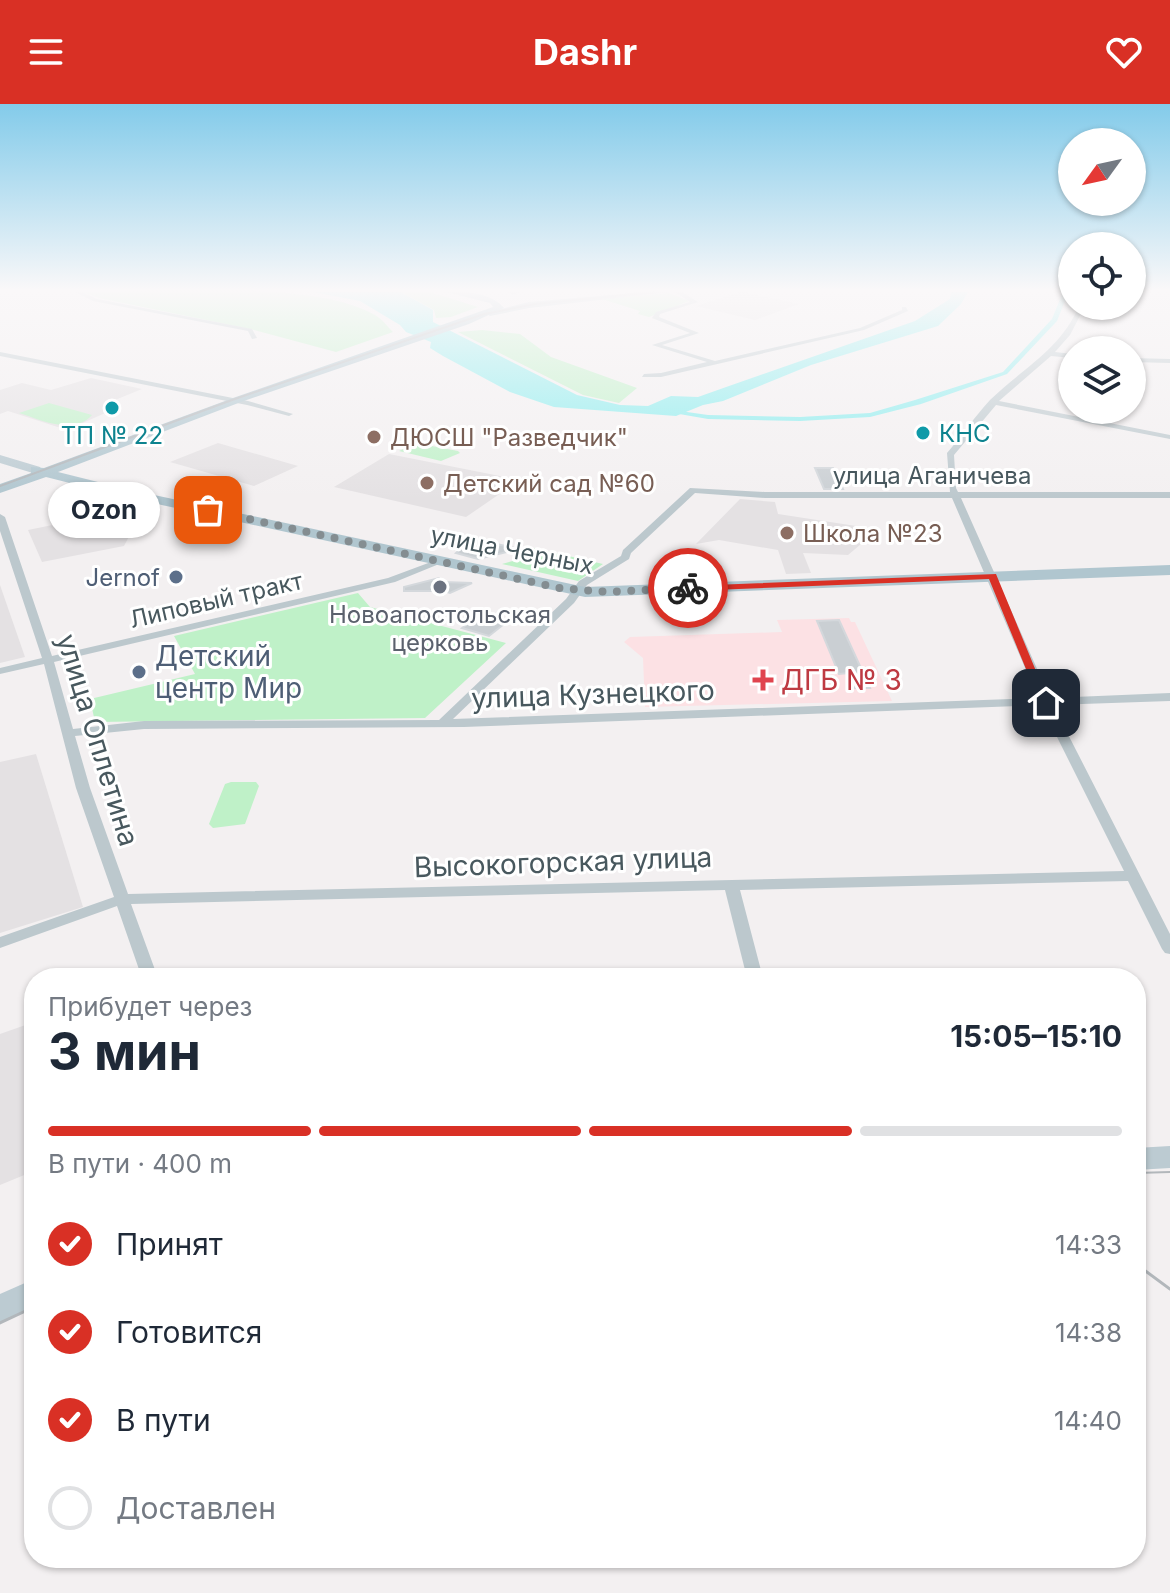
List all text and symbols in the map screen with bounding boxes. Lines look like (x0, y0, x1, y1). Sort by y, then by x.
icon: menu (24, 30, 68, 74)
text: Dashr (533, 30, 637, 74)
icon: heart (1102, 30, 1146, 74)
north arrow (1058, 128, 1146, 216)
map controls (1058, 128, 1146, 424)
button: locate (1058, 232, 1146, 320)
button: layers (1058, 336, 1146, 424)
marker: ТП № 22 (103, 399, 121, 417)
place label: КНС (939, 419, 991, 448)
place label: ТП № 22 (61, 421, 163, 450)
place label: ДЮСШ "Разведчик" (390, 423, 628, 452)
marker: КНС (914, 424, 932, 442)
marker: ДЮСШ "Разведчик" (365, 428, 383, 446)
street label: улица Аганичева (833, 461, 1031, 490)
place label: Детский сад №60 (443, 469, 655, 498)
marker: Детский сад №60 (418, 474, 436, 492)
pin (174, 476, 242, 544)
callout: Ozon (48, 482, 160, 538)
icon: bag (186, 488, 230, 532)
text: Ozon (71, 494, 137, 525)
place label: Школа №23 (803, 519, 943, 548)
street label: улица Черных (428, 520, 596, 580)
marker: Школа №23 (778, 524, 796, 542)
courier (648, 548, 728, 628)
place label: Jernof (85, 563, 160, 592)
street label: Липовый тракт (127, 566, 305, 634)
icon: bike (666, 566, 710, 610)
marker: Jernof (167, 568, 185, 586)
marker: Новоапостольская церковь (431, 578, 449, 596)
place label: Новоапостольская церковь (329, 600, 551, 657)
street label: улица Оплетина (50, 630, 146, 850)
place label: Детский центр Мир (155, 639, 302, 705)
marker: Детский центр Мир (130, 663, 148, 681)
place label: ДГБ № 3 (781, 663, 902, 697)
marker: ДГБ № 3 (752, 669, 774, 691)
pin (1012, 669, 1080, 737)
street label: улица Кузнецкого (471, 673, 715, 715)
icon: home (1024, 681, 1068, 725)
street label: Высокогорская улица (413, 840, 713, 884)
text: Прибудет через (48, 991, 252, 1022)
text: 15:05–15:10 (950, 1018, 1122, 1054)
text: 3 мин (48, 1020, 201, 1083)
text: В пути · 400 m (48, 1148, 232, 1179)
icon: check (48, 1222, 92, 1266)
text: Принят (116, 1226, 223, 1262)
text: 14:33 (1055, 1229, 1122, 1260)
icon: check (48, 1310, 92, 1354)
text: Готовится (116, 1314, 262, 1350)
text: 14:38 (1055, 1317, 1122, 1348)
icon: check (48, 1398, 92, 1442)
text: В пути (116, 1402, 211, 1438)
text: 14:40 (1054, 1405, 1122, 1436)
text: Доставлен (116, 1490, 276, 1526)

